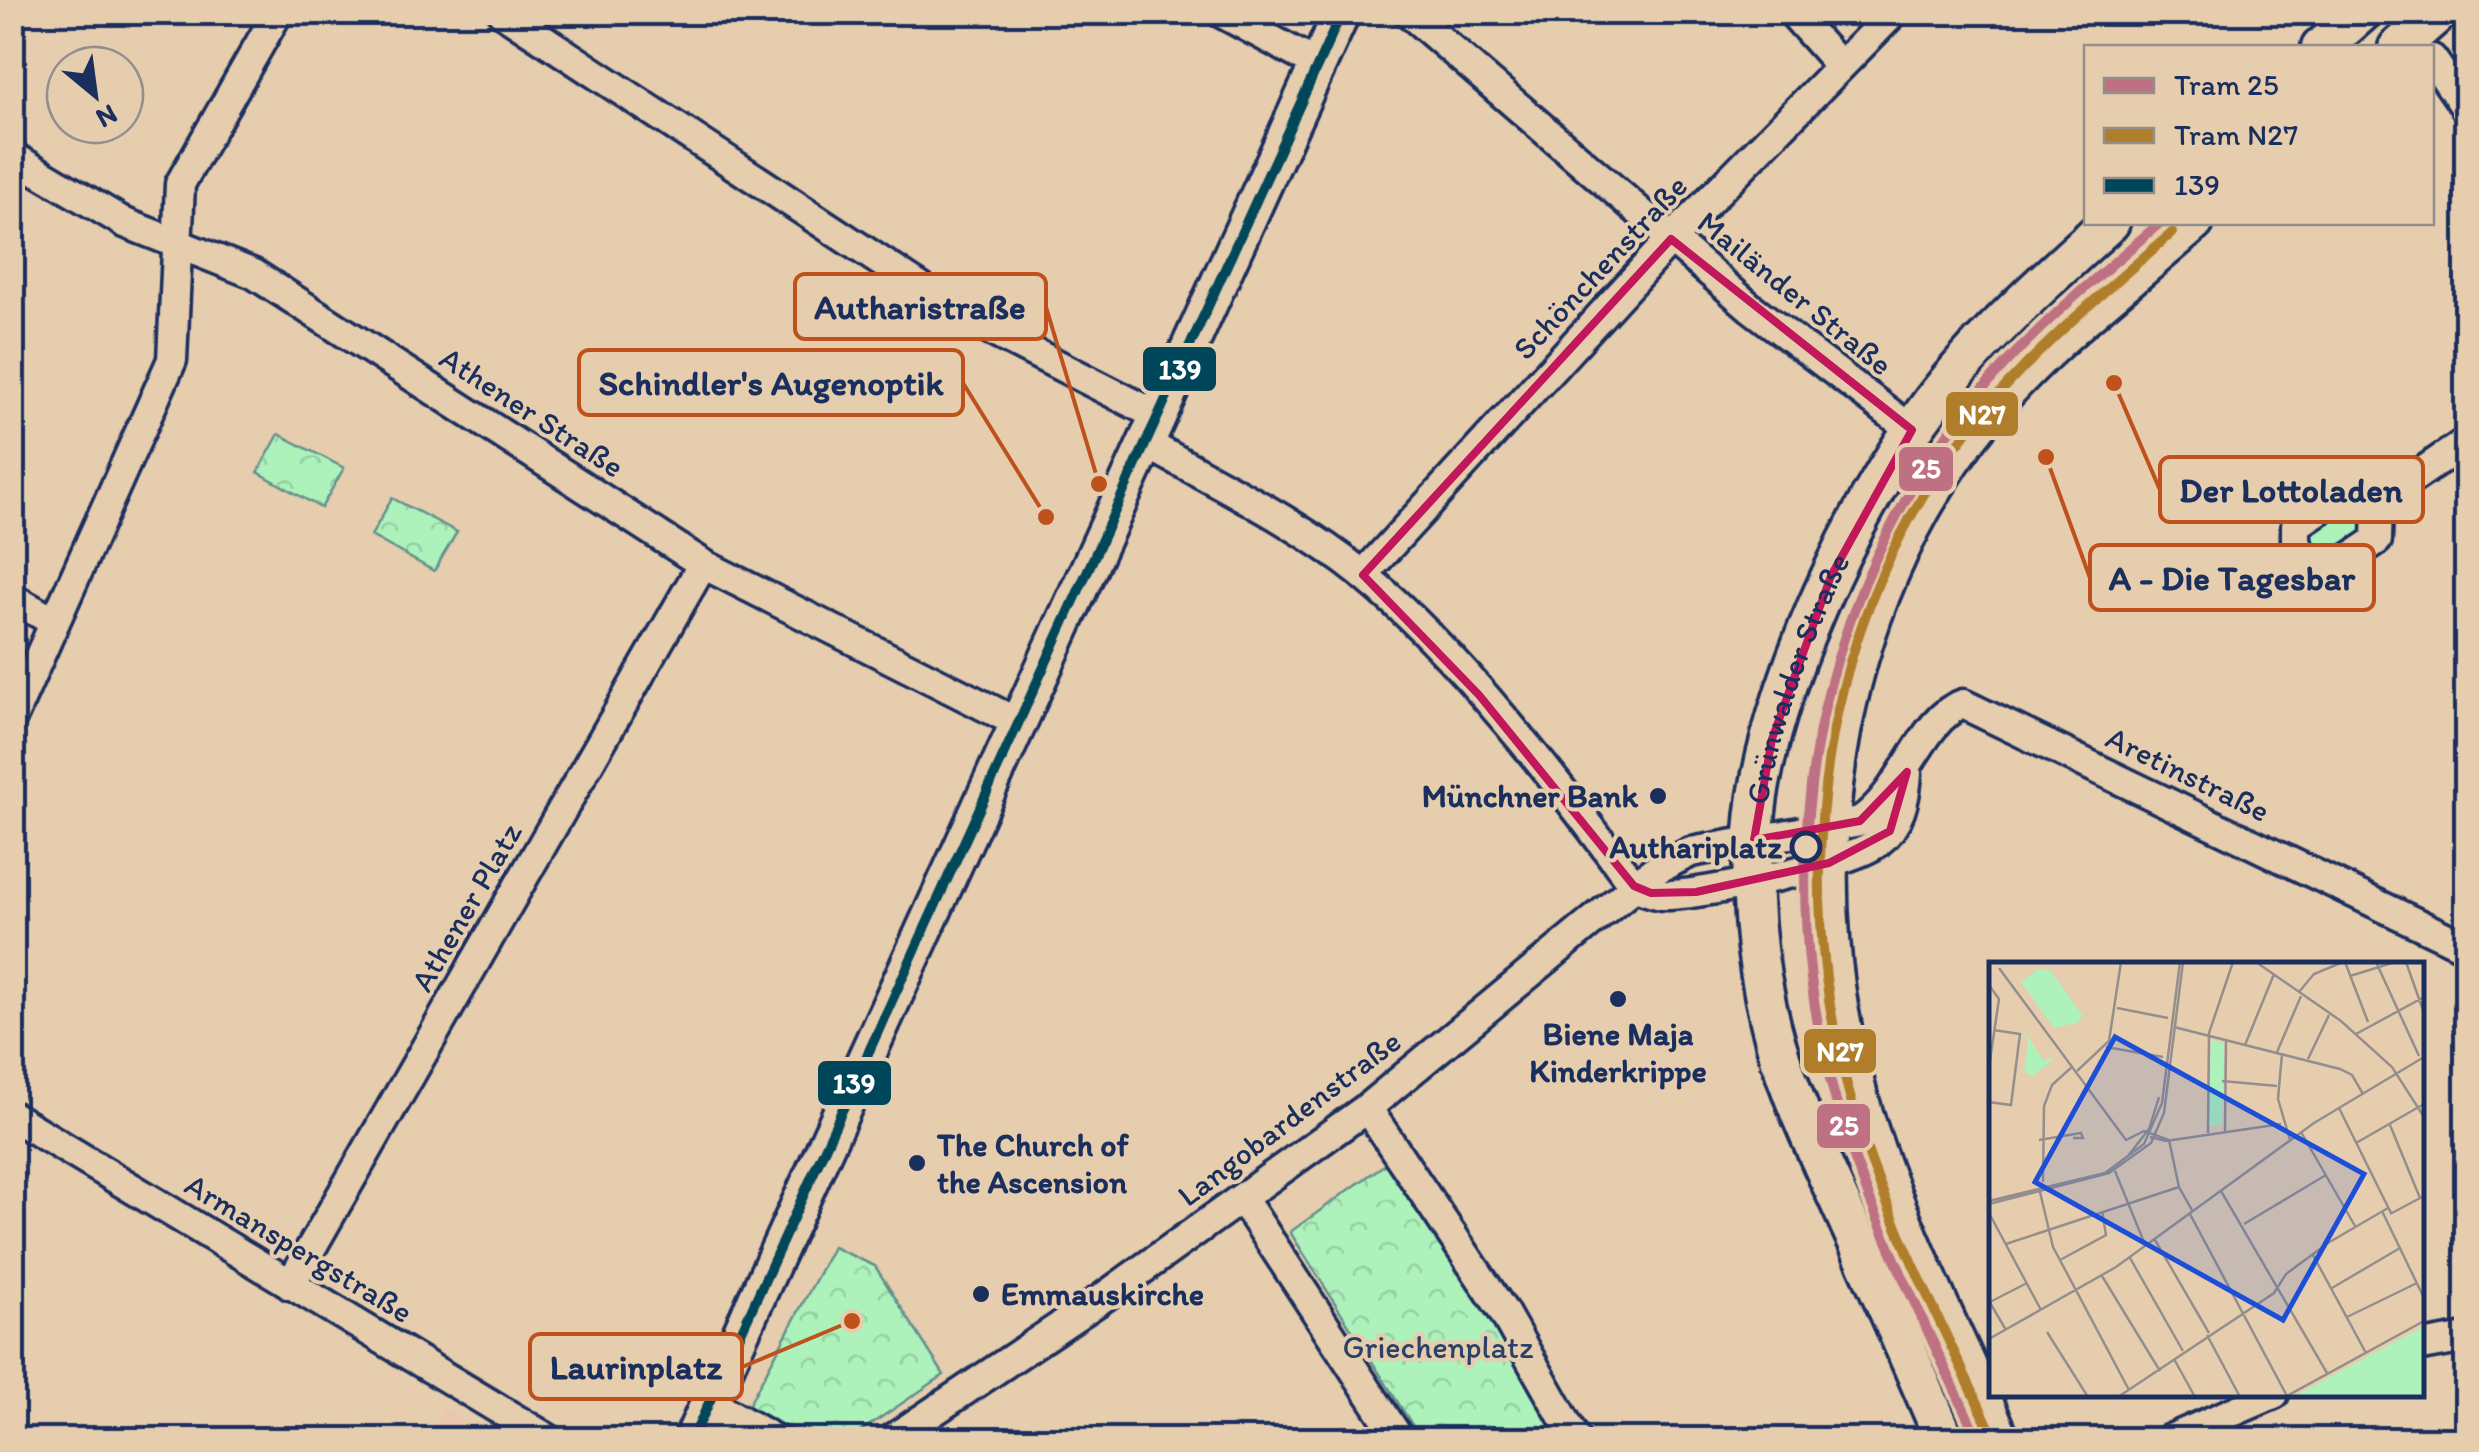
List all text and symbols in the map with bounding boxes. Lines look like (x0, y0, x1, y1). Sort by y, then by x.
north arrow (45, 45, 145, 145)
legend (2084, 45, 2434, 225)
text: Tram 25 (2174, 66, 2279, 103)
text: N (91, 97, 124, 136)
text: Tram N27 (2174, 116, 2298, 153)
text: 139 (2174, 166, 2220, 203)
street label: Schönchenstraße (1505, 167, 1695, 367)
street label: Mailänder Straße (1690, 203, 1900, 383)
callout: Autharistraße (795, 274, 1046, 339)
text: Autharistraße (814, 286, 1026, 328)
street label: Athener Straße (433, 338, 631, 486)
line badge: 139 (1141, 345, 1218, 393)
callout: Schindler's Augenoptik (579, 350, 963, 415)
text: 139 (1159, 352, 1201, 386)
text: Schindler's Augenoptik (598, 362, 944, 404)
line badge: N27 (1944, 390, 2020, 438)
text: N27 (1958, 397, 2006, 431)
line badge: 25 (1897, 445, 1955, 493)
text: 25 (1911, 451, 1941, 485)
callout: Der Lottoladen (2160, 457, 2423, 522)
text: Der Lottoladen (2179, 469, 2403, 511)
callout: A - Die Tagesbar (2090, 545, 2374, 610)
street label: Grünwalder Straße (1738, 547, 1858, 807)
text: A - Die Tagesbar (2109, 557, 2356, 599)
street label: Aretinstraße (2100, 718, 2276, 830)
place label: Münchner Bank (1422, 777, 1638, 815)
marker: Münchner Bank (1647, 785, 1669, 807)
street label: Athener Platz (402, 816, 530, 998)
place label: Authariplatz (1609, 828, 1782, 866)
marker: Authariplatz (1791, 832, 1821, 862)
inset map (1989, 962, 2424, 1397)
marker: Biene Maja Kinderkrippe (1607, 988, 1629, 1010)
place label: Biene Maja Kinderkrippe (1529, 1015, 1707, 1090)
street label: Langobardenstraße (1170, 1022, 1408, 1214)
line badge: N27 (1802, 1027, 1878, 1075)
text: N27 (1816, 1034, 1864, 1068)
line badge: 139 (816, 1059, 893, 1107)
text: 139 (833, 1066, 875, 1100)
line badge: 25 (1815, 1102, 1872, 1150)
text: 25 (1829, 1108, 1859, 1142)
place label: The Church of the Ascension (936, 1126, 1130, 1201)
marker: The Church of the Ascension (906, 1152, 928, 1174)
street label: Armanspergstraße (178, 1165, 420, 1331)
place label: Emmauskirche (1001, 1275, 1204, 1313)
marker: Emmauskirche (970, 1283, 992, 1305)
park label: Griechenplatz (1342, 1328, 1534, 1366)
callout: Laurinplatz (530, 1334, 742, 1399)
text: Laurinplatz (550, 1346, 723, 1388)

